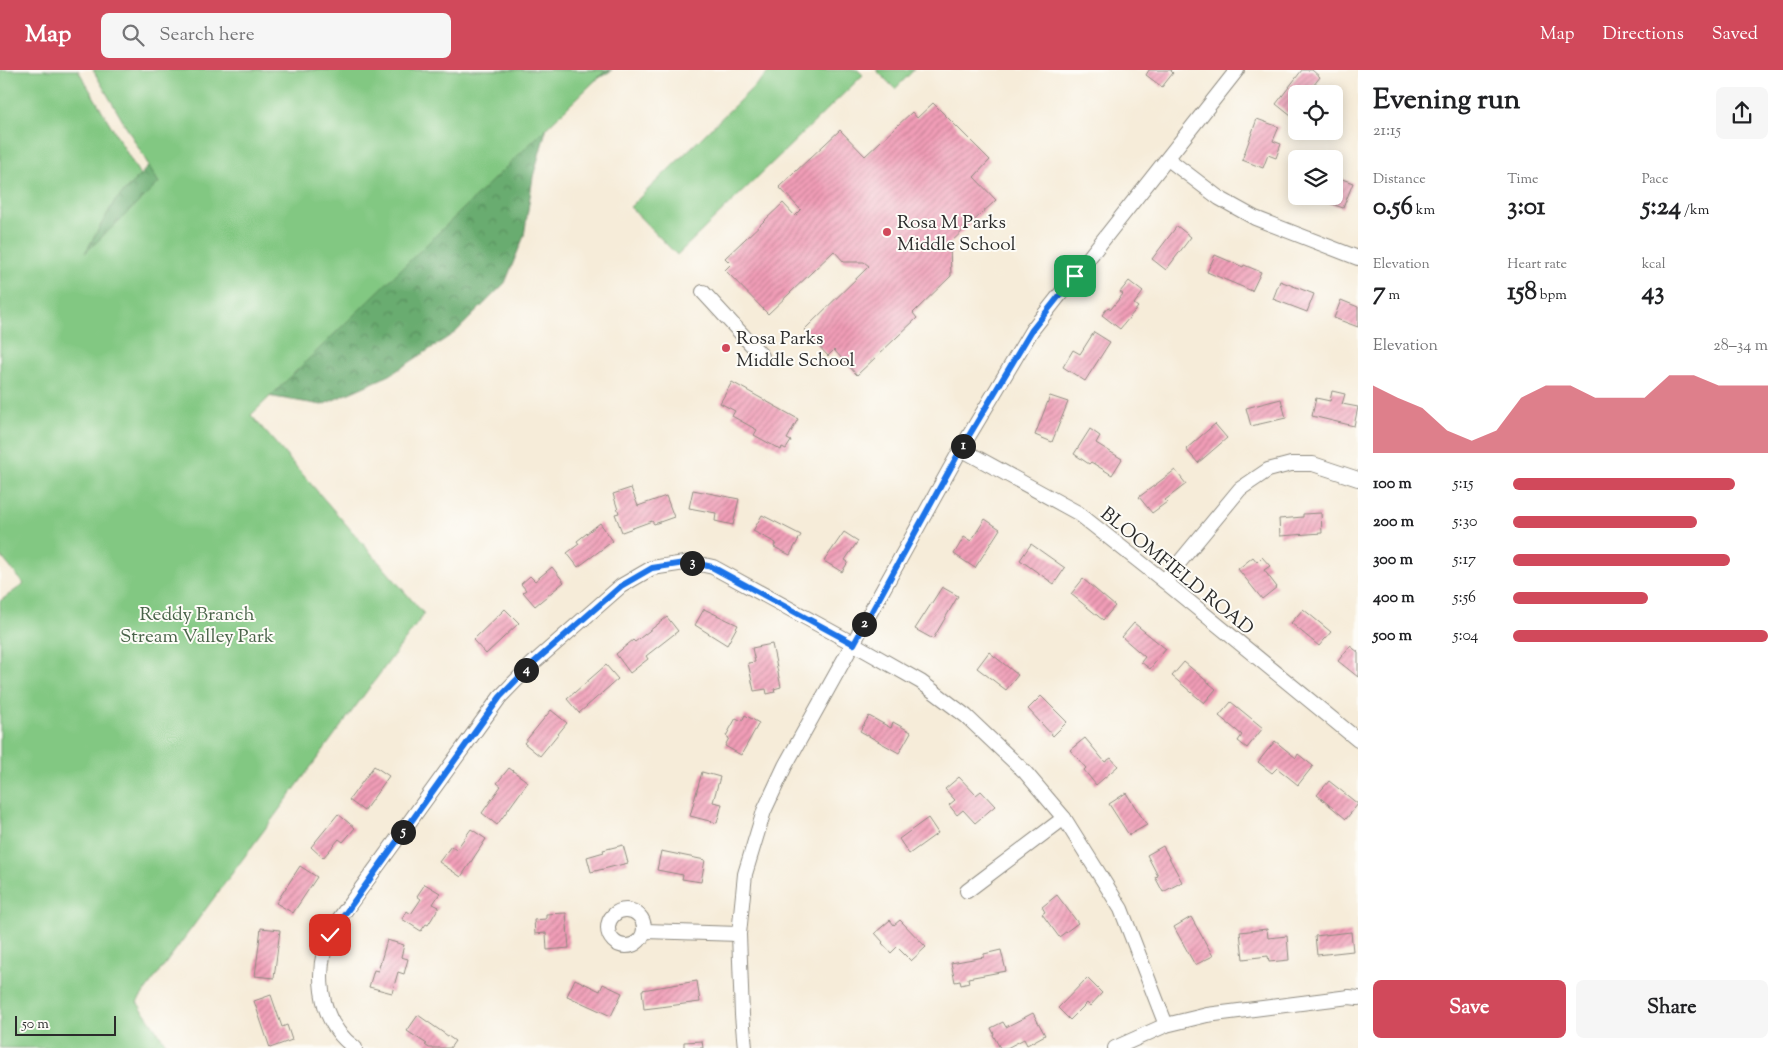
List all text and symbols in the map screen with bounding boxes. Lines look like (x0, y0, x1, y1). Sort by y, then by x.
search box (101, 13, 451, 58)
text: Map (25, 18, 71, 52)
icon: search (119, 21, 147, 49)
text: Search here (159, 22, 255, 49)
text: Map (1540, 22, 1575, 48)
text: Directions (1603, 22, 1684, 48)
text: Saved (1712, 22, 1758, 48)
text: Evening run (1373, 81, 1520, 121)
map controls (1288, 85, 1343, 205)
button: locate (1288, 85, 1343, 140)
button: share (1716, 87, 1768, 139)
text: 21:15 (1373, 120, 1401, 143)
button: layers (1288, 150, 1343, 205)
text: Distance (1373, 170, 1426, 190)
text: Time (1507, 170, 1538, 190)
text: Pace (1642, 170, 1668, 190)
text: 0.56 (1373, 190, 1413, 226)
text: 3:01 (1507, 190, 1545, 226)
text: 5:24 (1642, 190, 1681, 226)
text: km (1413, 201, 1435, 221)
text: /km (1681, 201, 1709, 221)
place label: Rosa M Parks Middle School (897, 210, 1016, 259)
marker: Rosa M Parks Middle School (881, 226, 893, 238)
pin (1054, 255, 1096, 297)
text: Elevation (1373, 255, 1430, 275)
text: Heart rate (1507, 255, 1567, 275)
text: kcal (1642, 255, 1666, 275)
icon: arrive (1061, 262, 1089, 290)
text: 7 (1373, 275, 1386, 311)
text: 158 (1507, 275, 1537, 311)
text: 43 (1642, 275, 1664, 311)
text: m (1386, 286, 1400, 306)
text: bpm (1537, 286, 1567, 306)
place label: Rosa Parks Middle School (736, 326, 855, 375)
text: Elevation (1373, 335, 1438, 358)
text: 28–34 m (1713, 335, 1768, 358)
marker: Rosa Parks Middle School (720, 342, 732, 354)
pin: 1 (950, 434, 976, 458)
text: 1 (961, 436, 966, 456)
text: 100 m (1373, 473, 1412, 496)
text: 5:15 (1453, 473, 1474, 496)
street label: BLOOMFIELD ROAD (1094, 501, 1259, 642)
text: 200 m (1373, 511, 1414, 534)
text: 5:30 (1453, 511, 1477, 534)
text: 300 m (1373, 549, 1413, 572)
text: 5:17 (1453, 549, 1476, 572)
pin: 3 (680, 550, 704, 576)
text: 3 (690, 553, 695, 573)
text: 400 m (1373, 587, 1415, 610)
text: 5:56 (1453, 587, 1476, 610)
park label: Reddy Branch Stream Valley Park (120, 602, 275, 651)
pin: 2 (852, 612, 876, 636)
text: 2 (861, 614, 868, 634)
text: 500 m (1373, 625, 1412, 648)
text: 5:04 (1453, 625, 1478, 648)
pin: 4 (514, 658, 538, 682)
text: 4 (523, 660, 530, 680)
pin: 5 (390, 820, 416, 844)
text: 5 (401, 822, 406, 842)
pin (309, 914, 351, 956)
icon: check (316, 921, 344, 949)
button: Save (1373, 980, 1566, 1038)
button: Share (1576, 980, 1768, 1038)
scale bar (15, 1013, 116, 1036)
text: 50 m (22, 1015, 49, 1035)

